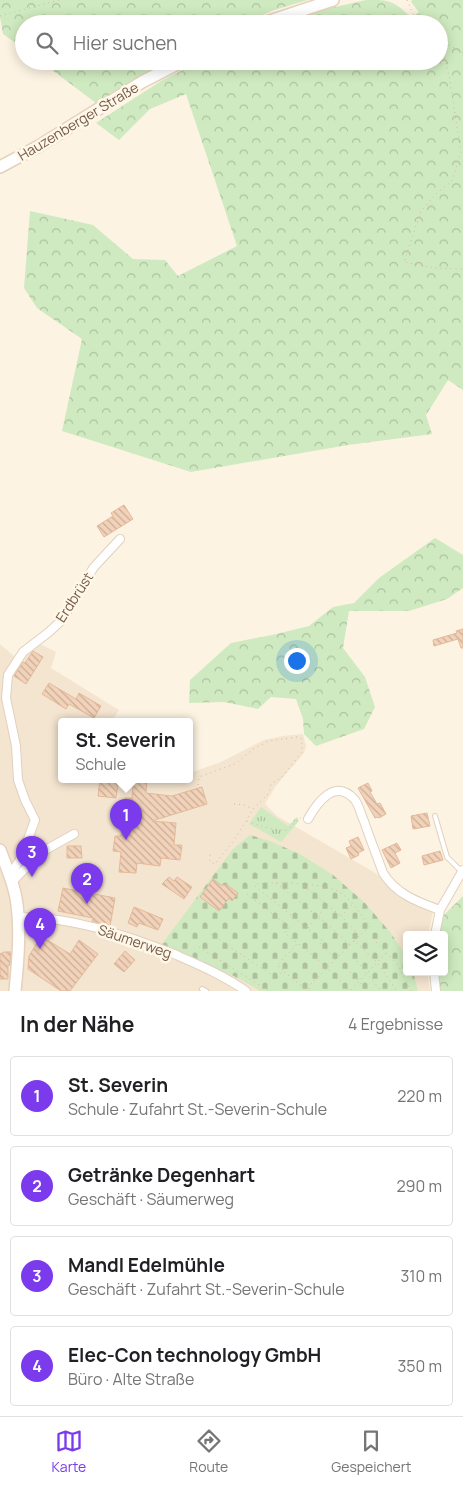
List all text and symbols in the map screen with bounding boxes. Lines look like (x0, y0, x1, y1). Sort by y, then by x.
search box (15, 15, 448, 70)
icon: search (33, 29, 61, 57)
text: Hier suchen (73, 30, 177, 56)
street label: Hauzenberger Straße (14, 77, 142, 165)
street label: Erdbrüst (51, 568, 97, 626)
your location (284, 648, 310, 674)
popup (58, 718, 193, 783)
text: St. Severin (75, 727, 176, 753)
text: Schule (75, 753, 126, 775)
pin: 1 (110, 799, 142, 840)
pin: 3 (16, 836, 48, 877)
pin: 2 (71, 863, 103, 904)
pin: 4 (24, 908, 56, 949)
street label: Säumerweg (96, 920, 174, 962)
map controls (403, 931, 448, 976)
button: layers (403, 931, 448, 976)
text: In der Nähe (20, 1010, 134, 1038)
text: 4 Ergebnisse (348, 1013, 443, 1035)
text: St. Severin (68, 1072, 168, 1098)
text: 1 (33, 1085, 41, 1107)
text: 220 m (397, 1085, 442, 1107)
text: Schule · Zufahrt St.-Severin-Schule (68, 1098, 327, 1120)
text: Getränke Degenhart (68, 1162, 255, 1188)
text: 2 (32, 1175, 42, 1197)
text: 290 m (396, 1175, 442, 1197)
text: Geschäft · Säumerweg (68, 1188, 234, 1210)
text: Mandl Edelmühle (68, 1252, 225, 1278)
text: 3 (32, 1265, 42, 1287)
text: 310 m (400, 1265, 442, 1287)
text: Geschäft · Zufahrt St.-Severin-Schule (68, 1278, 345, 1300)
text: Elec-Con technology GmbH (68, 1342, 321, 1368)
text: 4 (32, 1355, 42, 1377)
text: 350 m (397, 1355, 442, 1377)
text: Büro · Alte Straße (68, 1368, 194, 1390)
tab: Karte (52, 1427, 86, 1476)
tab: Route (189, 1427, 228, 1476)
tab: Gespeichert (331, 1427, 411, 1476)

